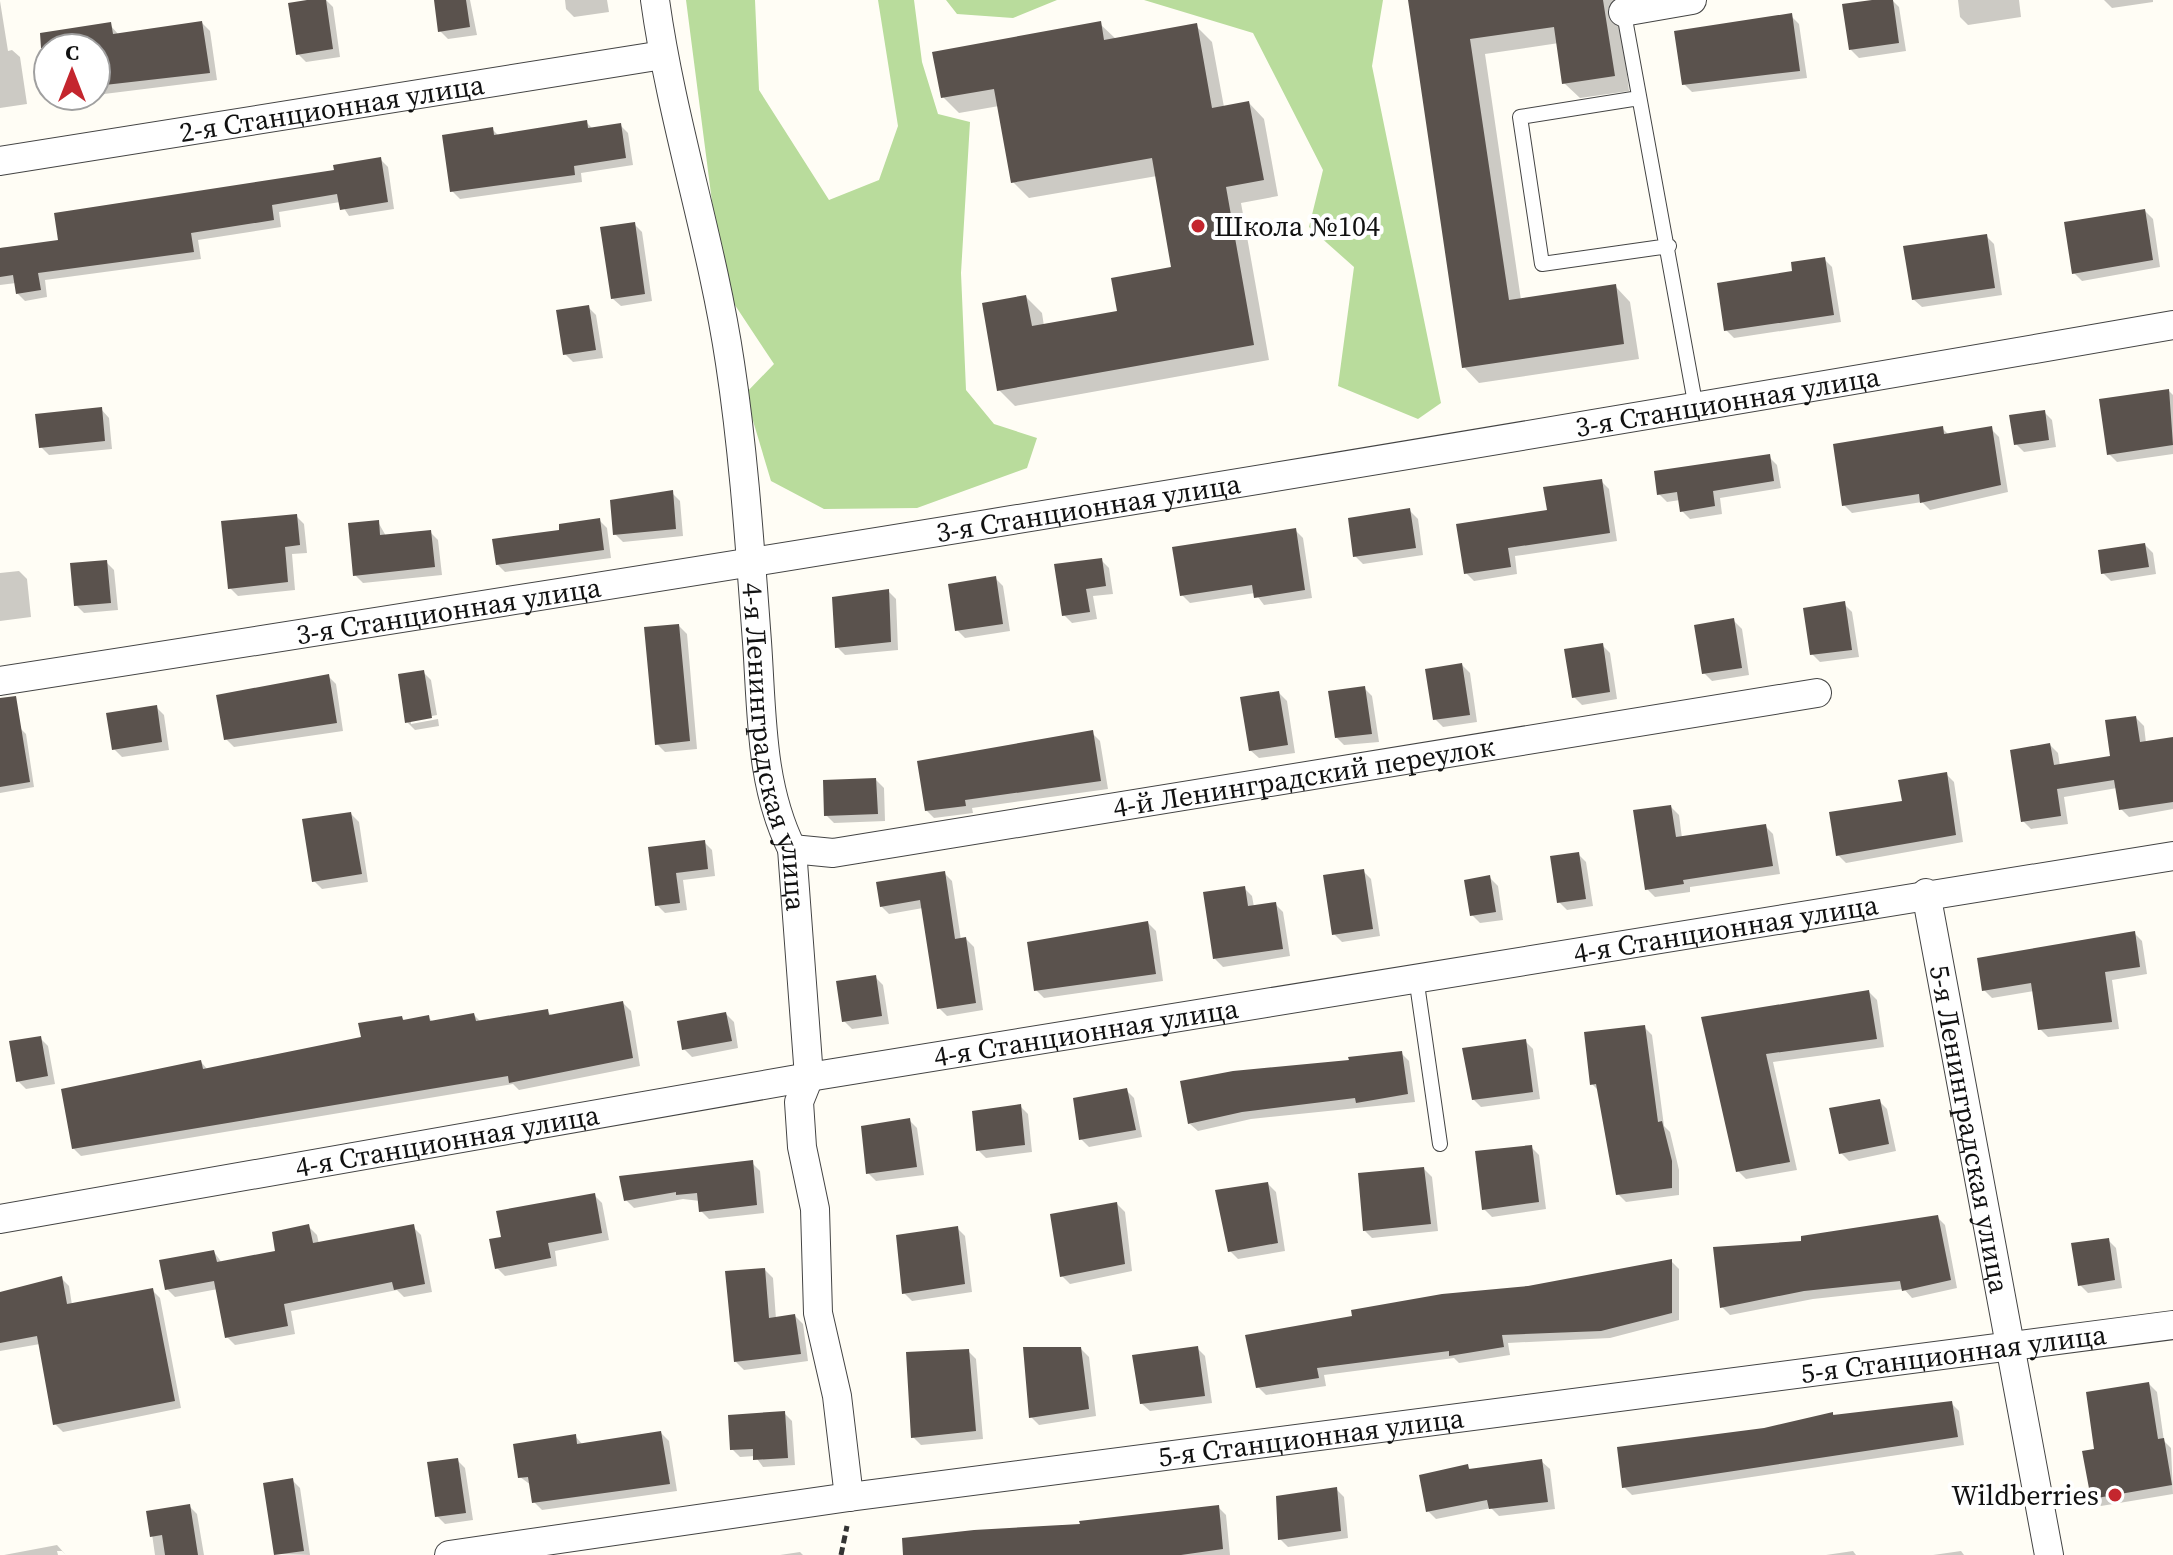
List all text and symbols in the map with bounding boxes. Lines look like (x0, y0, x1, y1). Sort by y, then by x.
north arrow (32, 32, 112, 112)
text: С (65, 37, 79, 67)
street label: 2-я Станционная улица (177, 65, 488, 151)
place label: Школа №104 (1214, 207, 1380, 245)
marker: Школа №104 (1189, 217, 1207, 235)
street label: 3-я Станционная улица (1573, 357, 1883, 446)
street label: 3-я Станционная улица (933, 464, 1244, 551)
street label: 3-я Станционная улица (293, 567, 604, 653)
street label: 4-я Ленинградская улица (734, 581, 816, 913)
street label: 4-й Ленинградский переулок (1110, 727, 1498, 826)
street label: 4-я Станционная улица (1571, 885, 1881, 972)
street label: 5-я Ленинградская улица (1921, 962, 2019, 1297)
street label: 4-я Станционная улица (931, 989, 1242, 1075)
street label: 4-я Станционная улица (292, 1095, 603, 1186)
street label: 5-я Станционная улица (1798, 1315, 2109, 1392)
street label: 5-я Станционная улица (1156, 1398, 1467, 1476)
place label: Wildberries (1951, 1476, 2099, 1514)
marker: Wildberries (2106, 1486, 2124, 1504)

